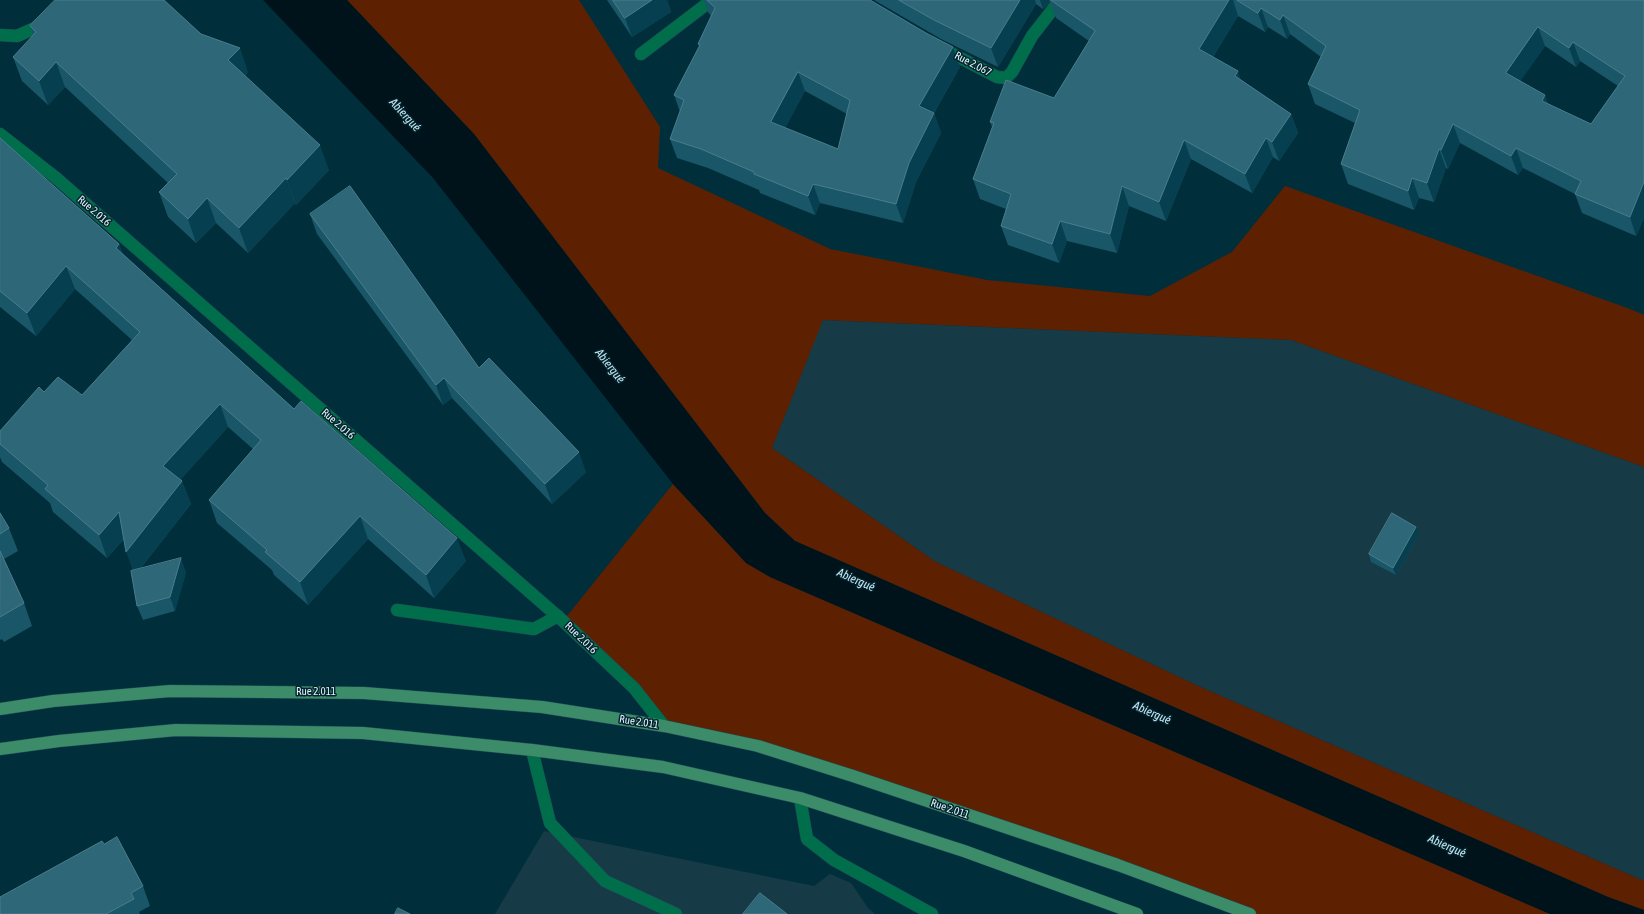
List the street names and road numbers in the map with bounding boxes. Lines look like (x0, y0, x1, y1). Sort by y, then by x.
street label: Rue 2.067 (952, 49, 994, 79)
street label: Rue 2.016 (75, 193, 113, 229)
street label: Rue 2.016 (319, 406, 357, 442)
street label: Rue 2.016 (562, 619, 600, 657)
street label: Rue 2.011 (296, 685, 336, 699)
street label: Rue 2.011 (618, 712, 660, 732)
street label: Rue 2.011 (929, 796, 971, 822)

